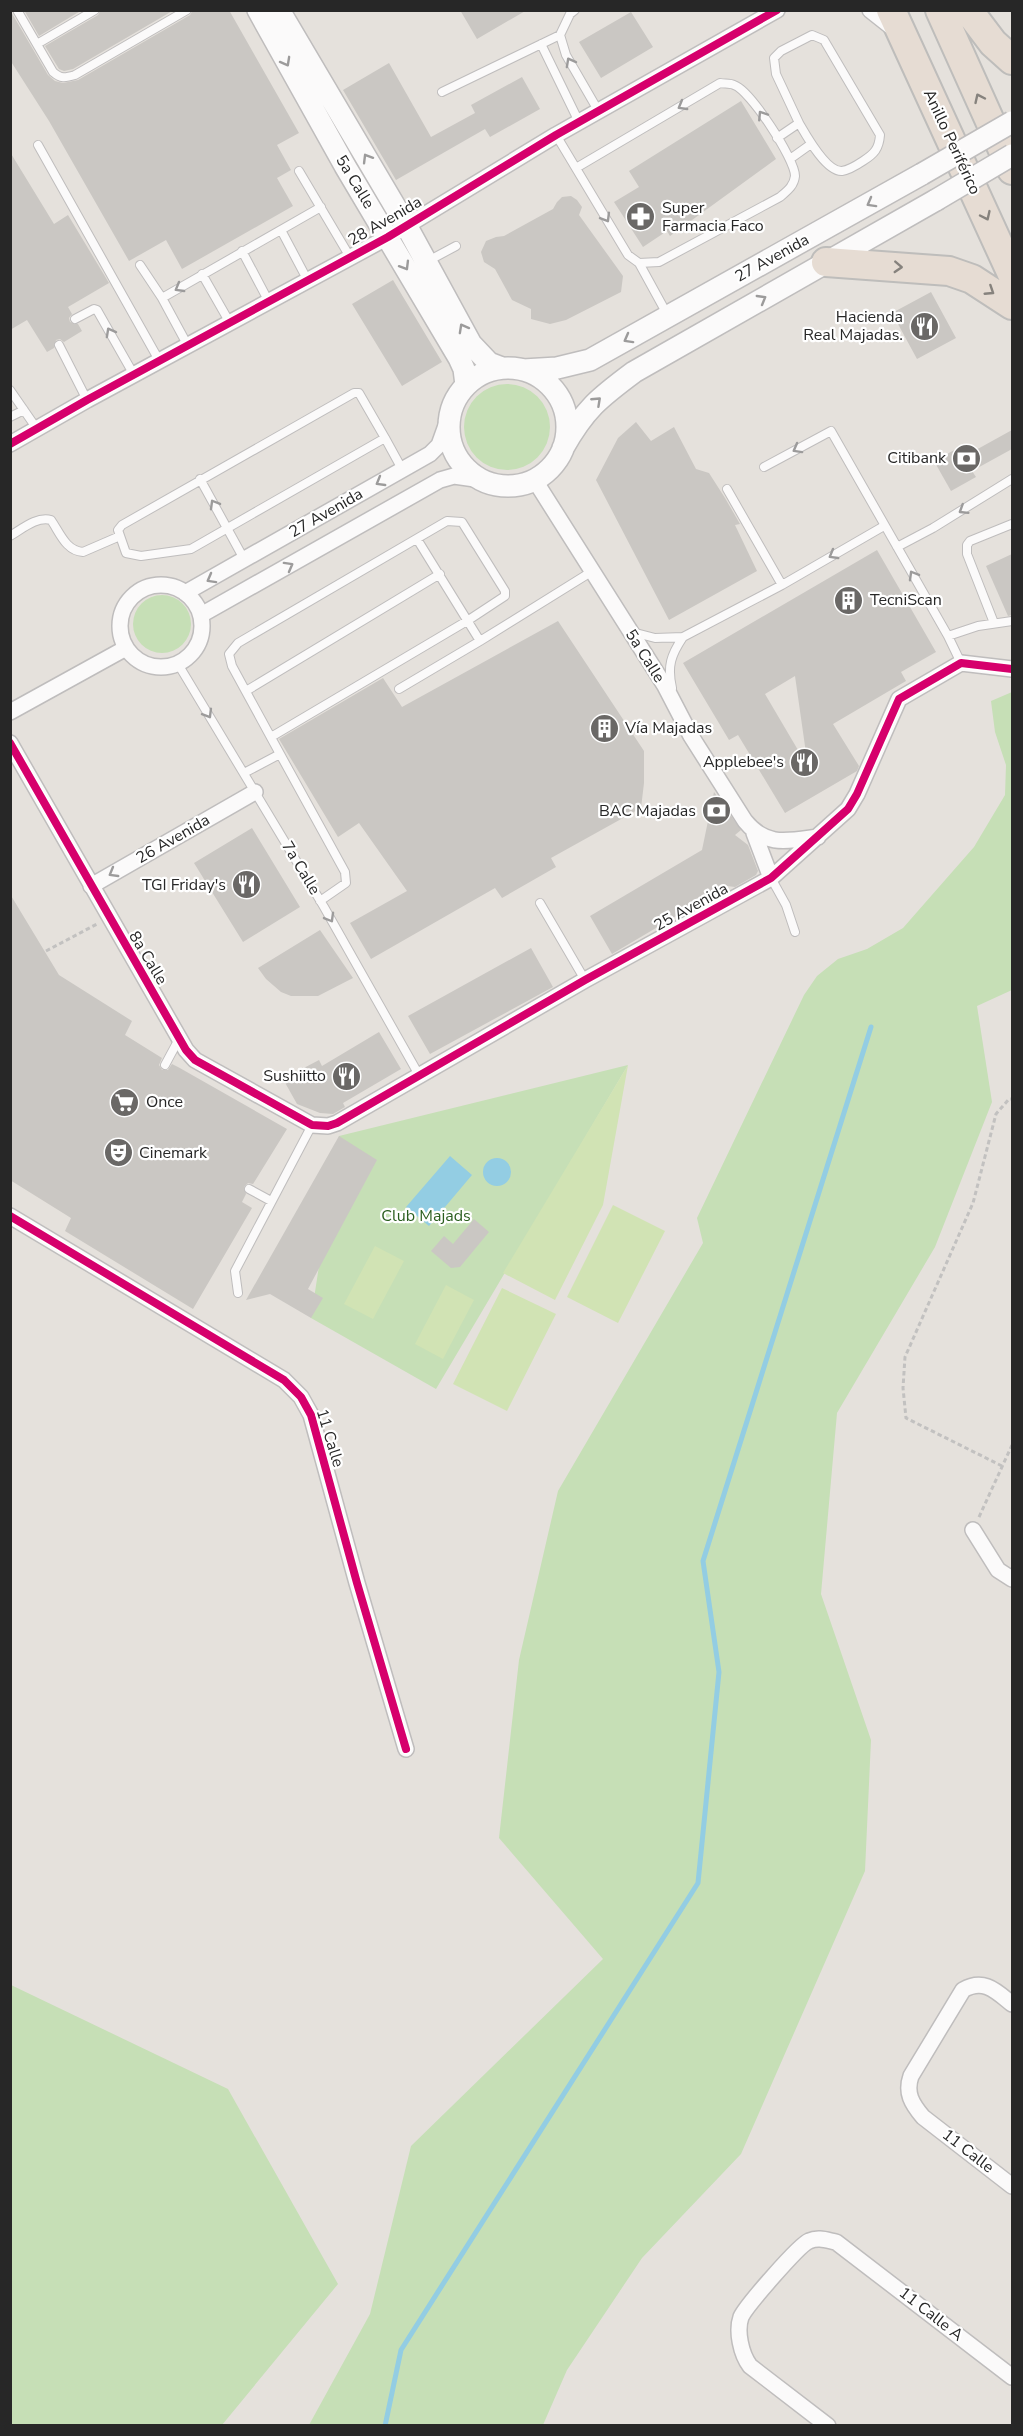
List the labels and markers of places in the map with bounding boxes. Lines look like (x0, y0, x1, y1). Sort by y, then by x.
place label: Super Farmacia Faco (662, 197, 764, 237)
pharmacy icon: Super Farmacia Faco (625, 201, 657, 233)
place label: Hacienda Real Majadas. (803, 306, 903, 346)
restaurant icon: Hacienda Real Majadas. (908, 310, 940, 342)
bank icon: Citibank (951, 442, 983, 474)
place label: Citibank (887, 447, 947, 469)
building icon: TecniScan (833, 584, 865, 616)
place label: TecniScan (870, 589, 942, 611)
building icon: Vía Majadas (588, 712, 620, 744)
place label: Vía Majadas (624, 717, 712, 739)
restaurant icon: Applebee's (789, 746, 821, 778)
place label: Applebee's (703, 751, 784, 773)
bank icon: BAC Majadas (701, 795, 733, 827)
place label: BAC Majadas (599, 800, 696, 822)
restaurant icon: TGI Friday's (231, 869, 263, 901)
place label: TGI Friday's (142, 874, 226, 896)
restaurant icon: Sushiitto (331, 1060, 363, 1092)
place label: Sushiitto (263, 1065, 326, 1087)
supermarket icon: Once (109, 1086, 141, 1118)
place label: Once (146, 1091, 183, 1113)
theatre icon: Cinemark (102, 1137, 134, 1169)
place label: Cinemark (139, 1142, 208, 1164)

